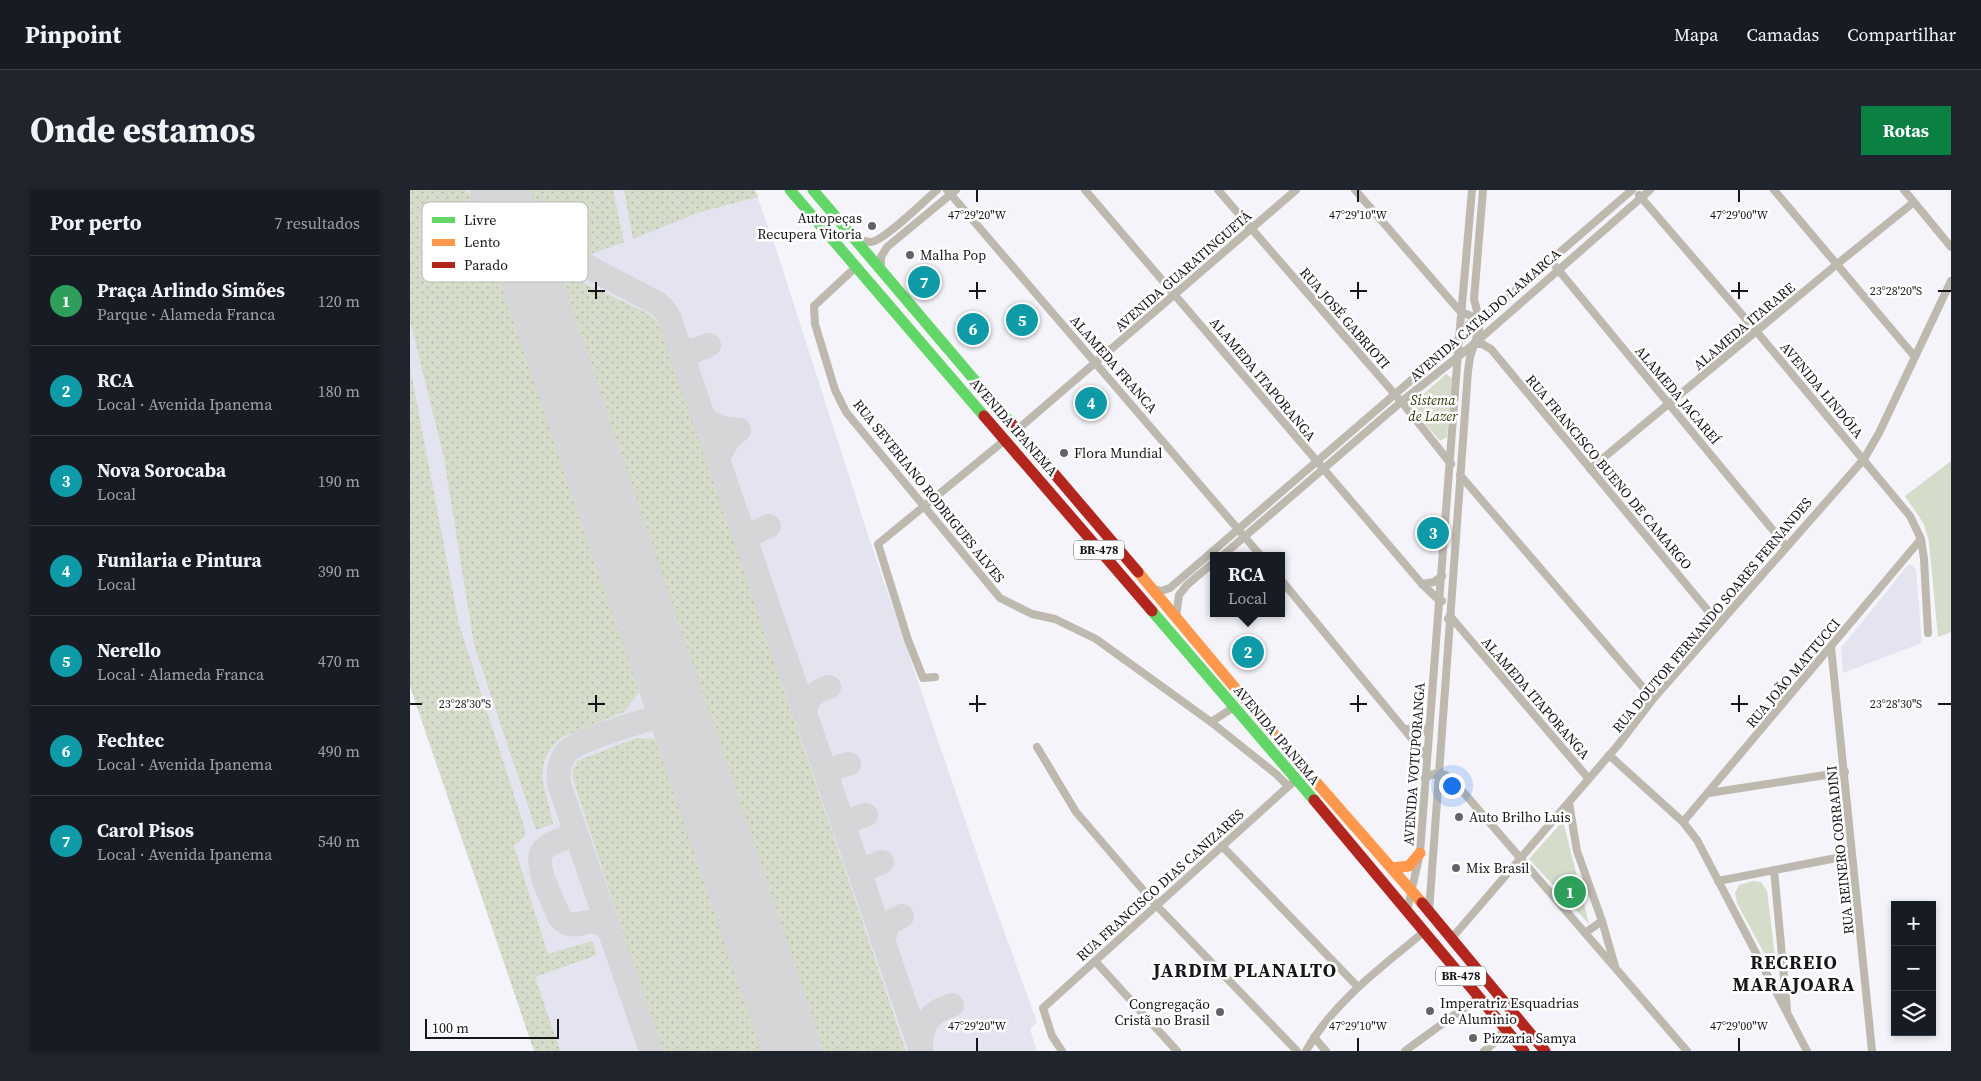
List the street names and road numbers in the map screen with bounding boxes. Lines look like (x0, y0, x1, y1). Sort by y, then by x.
street label: AVENIDA GUARATINGUETÁ (1110, 205, 1256, 336)
street label: AVENIDA CATALDO LAMARCA (1405, 243, 1565, 386)
street label: RUA JOSÉ GABRIOTI (1295, 263, 1395, 373)
street label: ALAMEDA ITARARE (1689, 277, 1799, 375)
street label: ALAMEDA FRANCA (1066, 311, 1163, 418)
street label: ALAMEDA ITAPORANGA (1205, 313, 1321, 446)
street label: AVENIDA LINDÓIA (1776, 338, 1869, 443)
street label: ALAMEDA JACAREÍ (1631, 341, 1725, 449)
street label: RUA FRANCISCO BUENO DE CAMARGO (1521, 370, 1697, 574)
street label: AVENIDA IPANEMA (966, 373, 1063, 481)
street label: RUA SEVERIANO RODRIGUES ALVES (849, 395, 1009, 587)
street label: RUA DOUTOR FERNANDO SOARES FERNANDES (1607, 493, 1817, 737)
road number: BR-478 (1074, 540, 1124, 560)
street label: RUA JOÃO MATTUCCI (1741, 614, 1845, 732)
street label: ALAMEDA ITAPORANGA (1477, 633, 1595, 764)
street label: AVENIDA IPANEMA (1229, 681, 1325, 790)
street label: AVENIDA VOTUPORANGA (1398, 681, 1430, 846)
street label: RUA REINERO CORRADINI (1821, 765, 1859, 935)
street label: RUA FRANCISCO DIAS CANIZARES (1072, 804, 1248, 966)
road number: BR-478 (1436, 966, 1486, 986)

